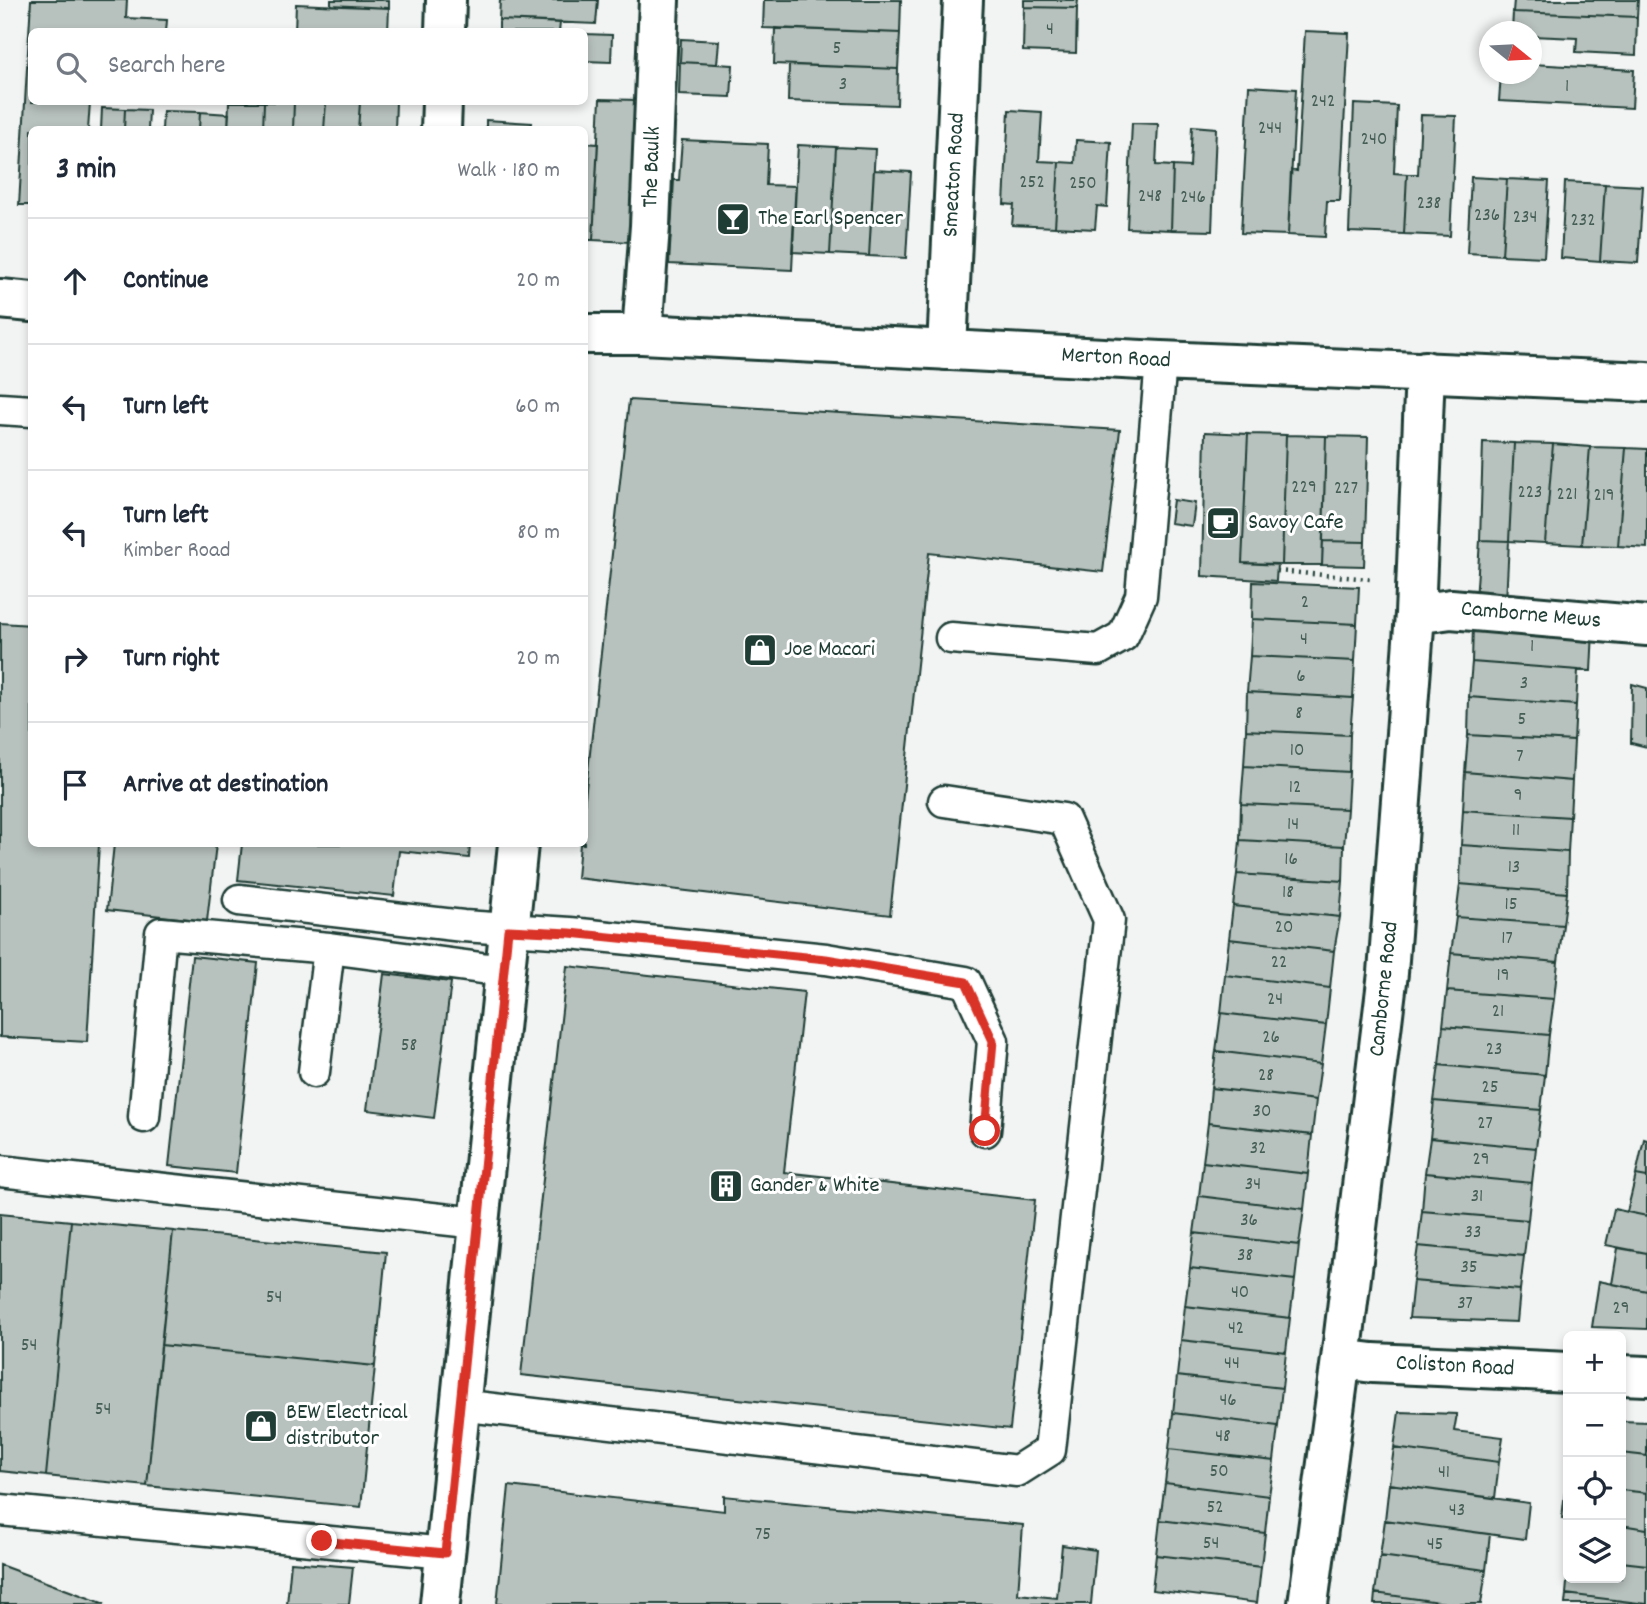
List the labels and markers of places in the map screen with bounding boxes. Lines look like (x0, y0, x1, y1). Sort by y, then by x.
bar icon: The Earl Spencer (714, 200, 752, 238)
place label: The Earl Spencer (758, 203, 903, 236)
cafe icon: Savoy Cafe (1204, 504, 1242, 542)
place label: Savoy Cafe (1248, 507, 1344, 540)
shop icon: Joe Macari (741, 631, 779, 669)
place label: Joe Macari (784, 634, 875, 667)
building icon: Gander & White (707, 1167, 745, 1205)
place label: Gander & White (750, 1170, 880, 1203)
place label: BEW Electrical distributor (286, 1397, 408, 1456)
shop icon: BEW Electrical distributor (242, 1407, 280, 1445)

